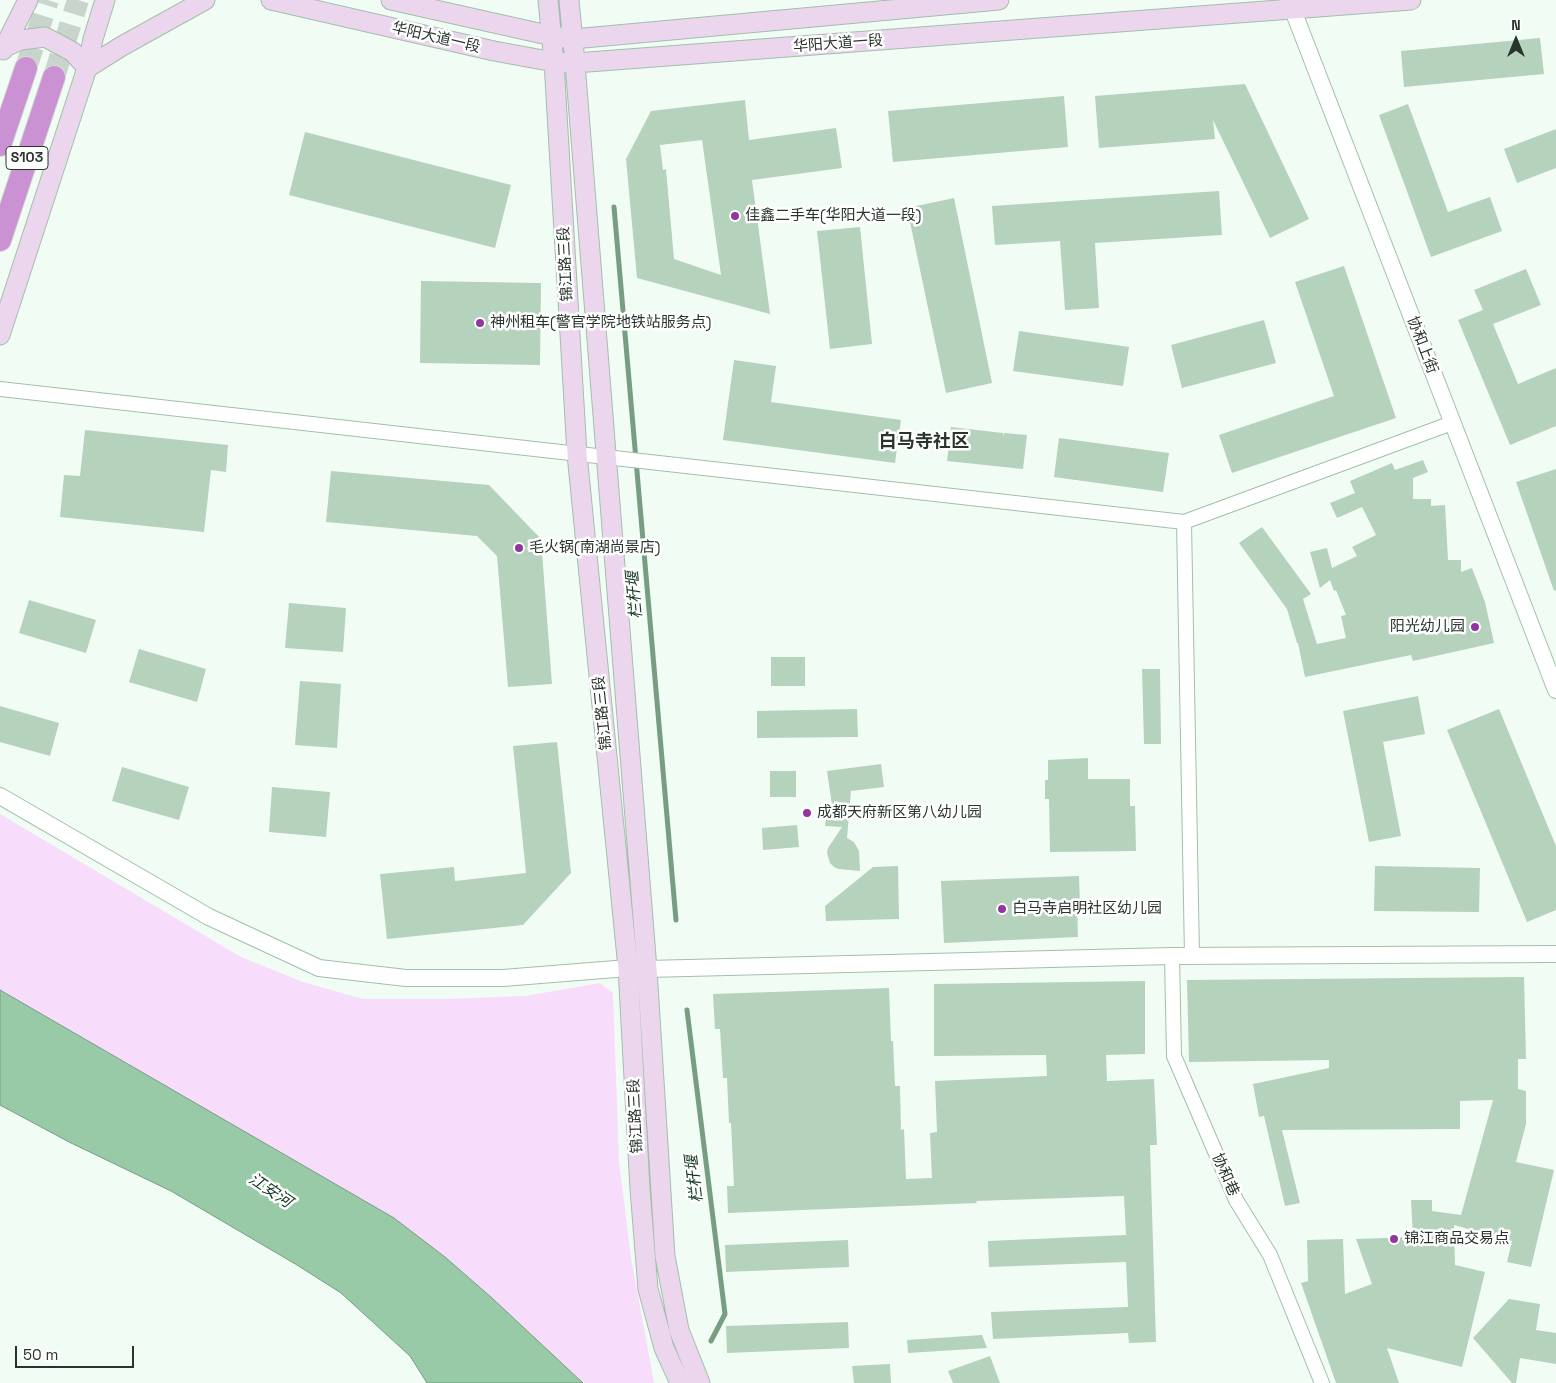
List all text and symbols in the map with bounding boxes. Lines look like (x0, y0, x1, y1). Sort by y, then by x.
north arrow (1491, 15, 1541, 65)
text: N (1511, 16, 1521, 34)
street label: 华阳大道一段 (390, 19, 482, 57)
street label: 华阳大道一段 (792, 32, 884, 56)
road number: S103 (6, 146, 48, 170)
place label: 佳鑫二手车(华阳大道一段) (745, 207, 921, 225)
marker: 佳鑫二手车(华阳大道一段) (729, 210, 741, 222)
street label: 锦江路三段 (555, 226, 577, 302)
place label: 神州租车(警官学院地铁站服务点) (490, 314, 711, 332)
street label: 协和上街 (1403, 314, 1441, 376)
marker: 神州租车(警官学院地铁站服务点) (474, 317, 486, 329)
district label: 白马寺社区 (879, 431, 969, 453)
place label: 毛火锅(南湖尚景店) (529, 539, 660, 557)
marker: 毛火锅(南湖尚景店) (513, 542, 525, 554)
water label: 栏杆堰 (623, 570, 647, 620)
place label: 阳光幼儿园 (1390, 618, 1465, 636)
marker: 阳光幼儿园 (1469, 621, 1481, 633)
street label: 锦江路三段 (590, 675, 616, 751)
place label: 成都天府新区第八幼儿园 (817, 804, 982, 822)
marker: 成都天府新区第八幼儿园 (801, 807, 813, 819)
place label: 白马寺启明社区幼儿园 (1012, 900, 1162, 918)
marker: 白马寺启明社区幼儿园 (996, 903, 1008, 915)
street label: 锦江路三段 (625, 1078, 647, 1154)
street label: 协和巷 (1208, 1151, 1242, 1199)
water label: 栏杆堰 (683, 1154, 707, 1204)
water label: 江安河 (245, 1170, 295, 1212)
place label: 锦江商品交易点 (1404, 1230, 1509, 1248)
marker: 锦江商品交易点 (1388, 1233, 1400, 1245)
scale bar (18, 1336, 136, 1368)
text: 50 m (23, 1345, 58, 1364)

